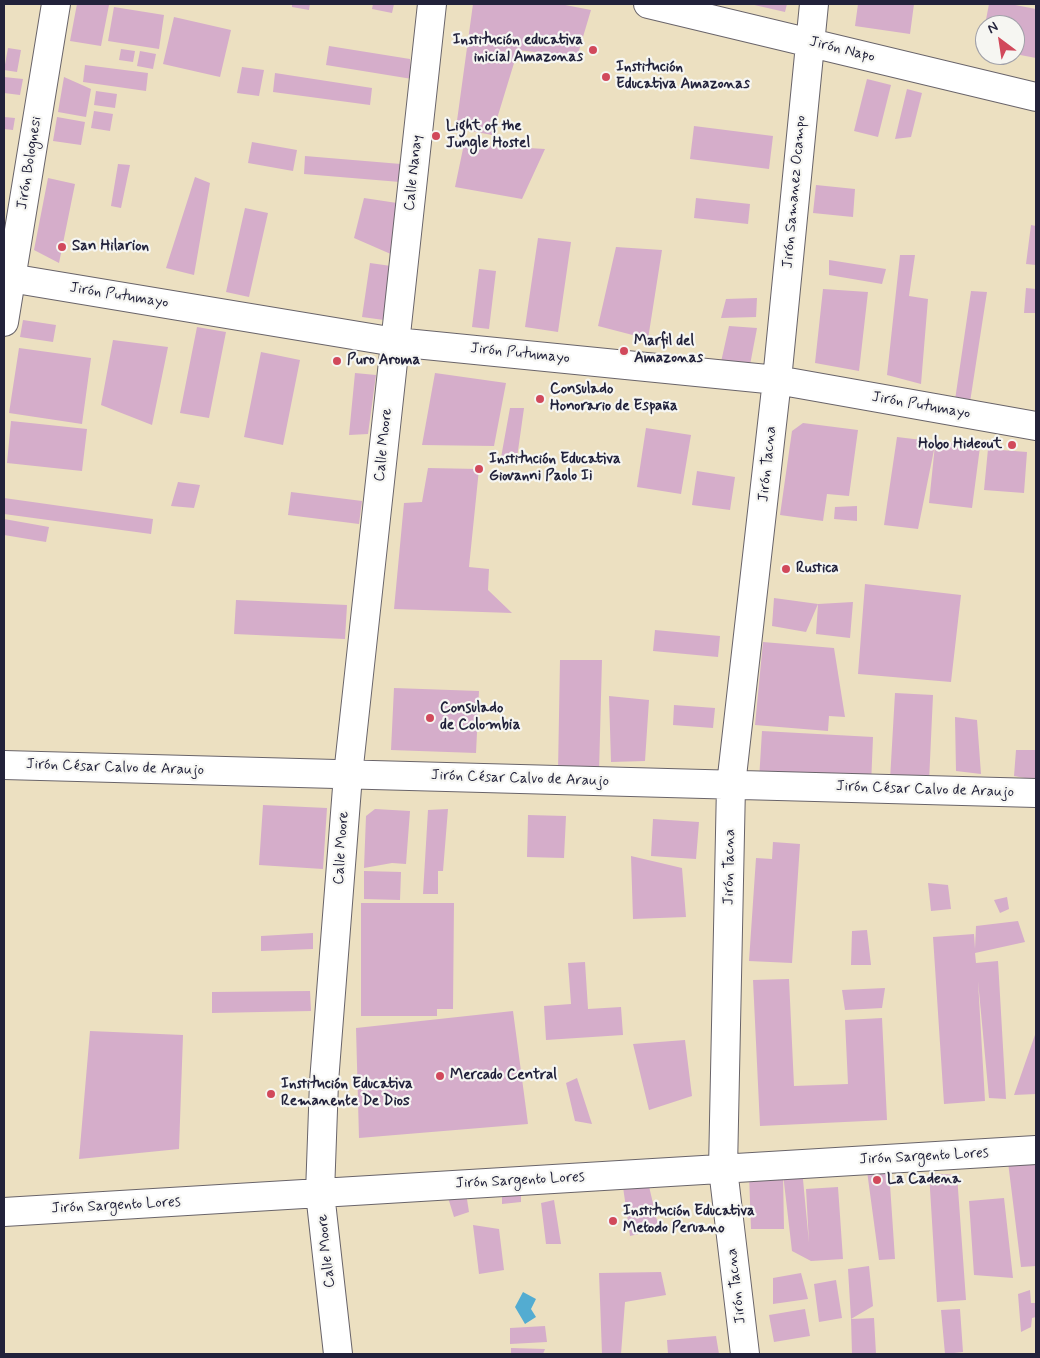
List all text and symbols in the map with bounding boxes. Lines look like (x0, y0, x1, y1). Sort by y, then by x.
north arrow (975, 15, 1025, 65)
text: N (984, 18, 1001, 38)
place label: Institución educativa inicial Amazonas (453, 32, 583, 67)
street label: Jirón Napo (807, 33, 877, 67)
marker: Institución educativa inicial Amazonas (587, 44, 599, 56)
place label: Institución Educativa Amazonas (616, 59, 750, 94)
marker: Institución Educativa Amazonas (600, 71, 612, 83)
street label: Jirón Bolognesi (14, 115, 46, 211)
street label: Jirón Samanez Ocampo (779, 115, 811, 269)
place label: Light of the Jungle Hostel (446, 118, 530, 153)
marker: Light of the Jungle Hostel (430, 130, 442, 142)
street label: Calle Nanay (401, 134, 427, 212)
place label: San Hilarion (72, 238, 149, 256)
marker: San Hilarion (56, 241, 68, 253)
street label: Jirón Putumayo (68, 279, 170, 313)
place label: Marfil del Amazonas (634, 333, 703, 368)
street label: Jirón Putumayo (469, 340, 571, 368)
marker: Marfil del Amazonas (618, 345, 630, 357)
place label: Puro Aroma (347, 352, 420, 370)
marker: Puro Aroma (331, 355, 343, 367)
place label: Consulado Honorario de España (550, 381, 678, 416)
street label: Jirón Putumayo (870, 388, 972, 424)
marker: Consulado Honorario de España (534, 393, 546, 405)
street label: Calle Moore (371, 407, 397, 483)
street label: Jirón Tacna (755, 425, 781, 503)
place label: Hobo Hideout (918, 436, 1002, 454)
marker: Hobo Hideout (1006, 439, 1018, 451)
place label: Institución Educativa Giovanni Paolo Ii (489, 451, 621, 486)
marker: Institución Educativa Giovanni Paolo Ii (473, 463, 485, 475)
place label: Rustica (796, 560, 839, 578)
marker: Rustica (780, 563, 792, 575)
place label: Consulado de Colombia (440, 700, 521, 735)
marker: Consulado de Colombia (424, 712, 436, 724)
street label: Jirón César Calvo de Araujo (26, 756, 204, 780)
street label: Jirón César Calvo de Araujo (431, 767, 609, 791)
street label: Jirón César Calvo de Araujo (836, 778, 1014, 802)
street label: Calle Moore (330, 811, 354, 885)
street label: Jirón Tacna (720, 829, 740, 905)
place label: Mercado Central (450, 1067, 557, 1085)
marker: Mercado Central (434, 1070, 446, 1082)
place label: Institución Educativa Remanente De Dios (281, 1076, 413, 1111)
marker: Institución Educativa Remanente De Dios (265, 1088, 277, 1100)
street label: Jirón Sargento Lores (859, 1145, 989, 1169)
street label: Jirón Sargento Lores (455, 1169, 585, 1193)
place label: La Cadena (887, 1171, 961, 1189)
marker: La Cadena (871, 1174, 883, 1186)
street label: Jirón Sargento Lores (51, 1194, 181, 1218)
place label: Institución Educativa Metodo Peruano (623, 1203, 755, 1238)
street label: Calle Moore (314, 1213, 340, 1289)
marker: Institución Educativa Metodo Peruano (607, 1215, 619, 1227)
street label: Jirón Tacna (723, 1247, 751, 1325)

